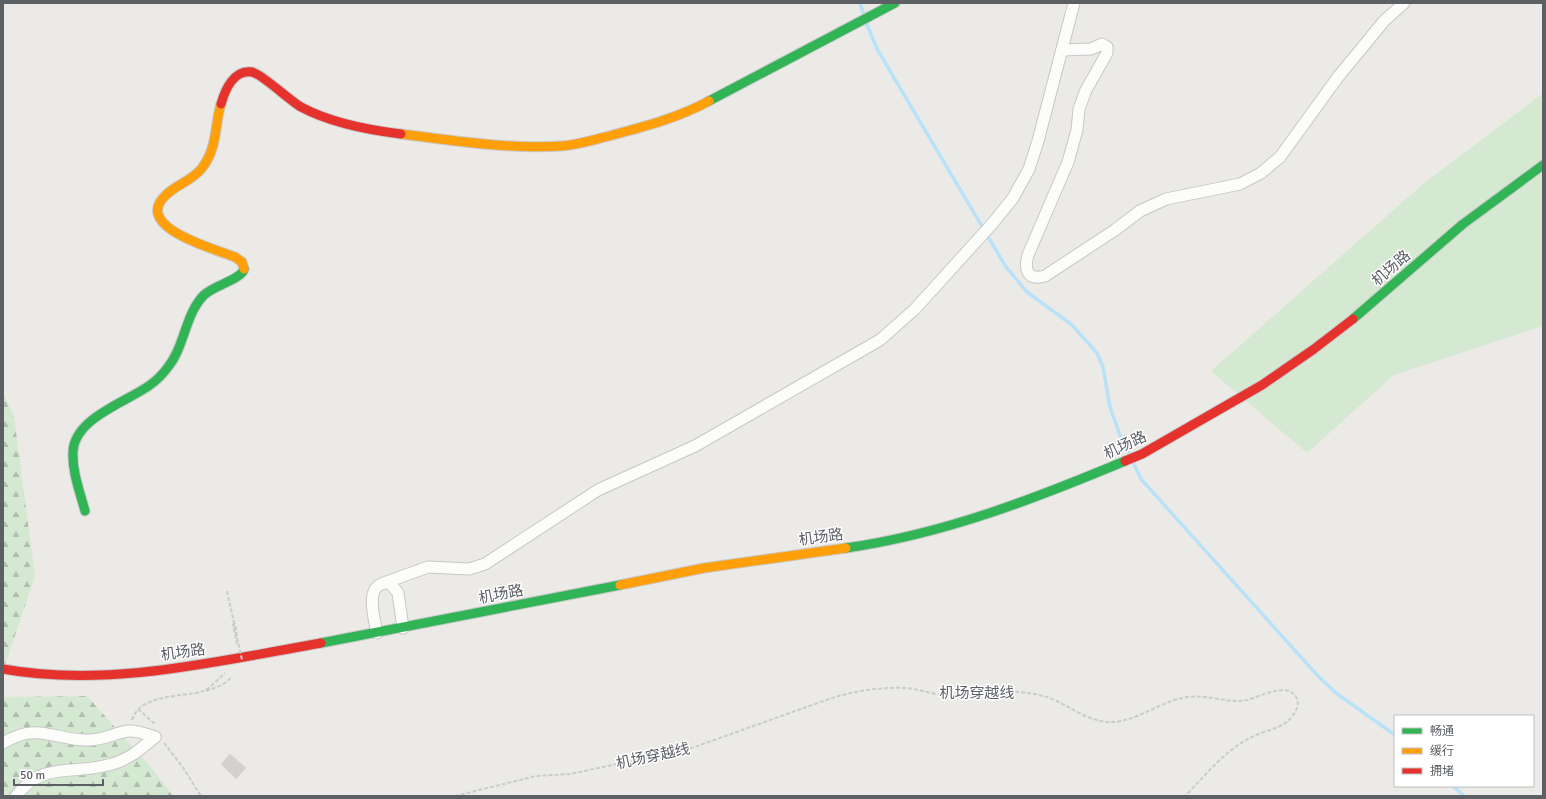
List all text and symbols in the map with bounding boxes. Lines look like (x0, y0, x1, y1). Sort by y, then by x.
street label: 机场路 (1368, 246, 1414, 290)
street label: 机场路 (1101, 427, 1149, 463)
street label: 机场路 (797, 525, 845, 549)
street label: 机场路 (477, 581, 525, 607)
street label: 机场路 (159, 640, 207, 664)
street label: 机场穿越线 (939, 684, 1015, 702)
legend (1394, 715, 1534, 787)
text: 畅通 (1430, 724, 1454, 739)
street label: 机场穿越线 (614, 739, 692, 773)
text: 缓行 (1430, 744, 1454, 759)
scale bar (14, 761, 103, 787)
text: 拥堵 (1430, 764, 1454, 779)
text: 50 m (20, 768, 45, 783)

